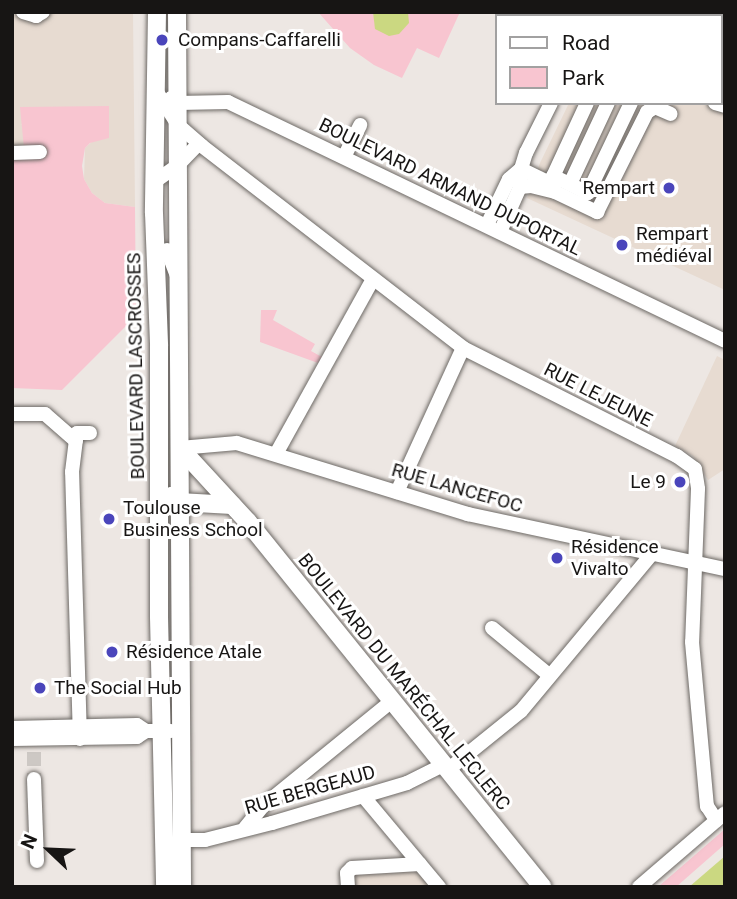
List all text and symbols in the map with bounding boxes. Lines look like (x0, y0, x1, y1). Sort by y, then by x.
legend (496, 14, 723, 105)
place label: Compans-Caffarelli (178, 29, 341, 51)
marker: Compans-Caffarelli (152, 30, 172, 50)
text: Road (562, 31, 610, 55)
text: Park (562, 66, 604, 90)
street label: BOULEVARD ARMAND DUPORTAL (315, 113, 585, 261)
place label: Rempart (582, 177, 655, 199)
marker: Rempart (661, 180, 677, 196)
place label: Rempart médiéval (636, 223, 712, 267)
marker: Rempart médiéval (614, 237, 630, 253)
street label: BOULEVARD LASCROSSES (123, 252, 149, 480)
street label: RUE LEJEUNE (540, 358, 656, 432)
street label: RUE LANCEFOC (389, 458, 525, 518)
place label: Le 9 (630, 471, 666, 493)
marker: Le 9 (672, 474, 688, 490)
place label: Toulouse Business School (123, 497, 263, 541)
marker: Toulouse Business School (101, 511, 117, 527)
place label: Résidence Vivalto (571, 536, 659, 580)
street label: BOULEVARD DU MARÉCHAL LECLERC (293, 549, 515, 815)
marker: Résidence Vivalto (549, 550, 565, 566)
place label: Résidence Atale (126, 641, 262, 663)
marker: Résidence Atale (104, 644, 120, 660)
place label: The Social Hub (54, 677, 182, 699)
marker: The Social Hub (32, 680, 48, 696)
street label: RUE BERGEAUD (242, 760, 378, 820)
north arrow (14, 815, 84, 885)
text: N (16, 831, 42, 852)

